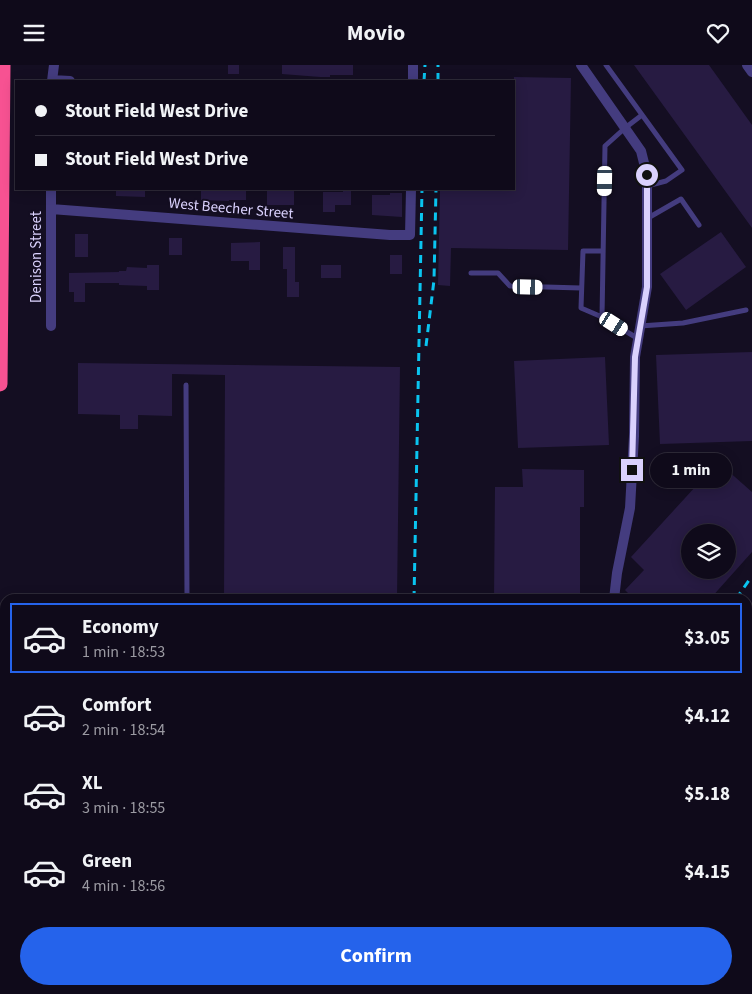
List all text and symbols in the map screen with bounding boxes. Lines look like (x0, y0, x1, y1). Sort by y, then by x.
text: Movio (347, 17, 405, 49)
icon: menu (20, 19, 48, 47)
icon: heart (704, 19, 732, 47)
text: Stout Field West Drive (65, 98, 248, 125)
text: Stout Field West Drive (65, 146, 248, 173)
route start (636, 164, 658, 186)
car (597, 166, 612, 196)
street label: West Beecher Street (168, 193, 294, 224)
street label: Denison Street (26, 211, 47, 303)
car (512, 279, 543, 295)
car (597, 310, 630, 338)
callout: 1 min (650, 453, 732, 487)
route end (621, 459, 643, 481)
text: 1 min (672, 459, 710, 481)
map controls (681, 524, 736, 579)
button: layers (681, 524, 736, 579)
text: Economy (82, 614, 159, 641)
icon: car (22, 616, 67, 661)
text: $3.05 (684, 625, 730, 652)
text: 1 min · 18:53 (82, 641, 165, 663)
text: Comfort (82, 692, 152, 719)
icon: car (22, 694, 67, 739)
text: $4.12 (684, 703, 730, 730)
text: 2 min · 18:54 (82, 719, 165, 741)
text: XL (82, 770, 103, 797)
icon: car (22, 772, 67, 817)
text: $5.18 (684, 781, 730, 808)
text: 3 min · 18:55 (82, 797, 165, 819)
text: Green (82, 848, 132, 875)
icon: car (22, 850, 67, 895)
text: $4.15 (684, 859, 730, 886)
text: 4 min · 18:56 (82, 875, 165, 897)
button: Confirm (20, 927, 732, 985)

